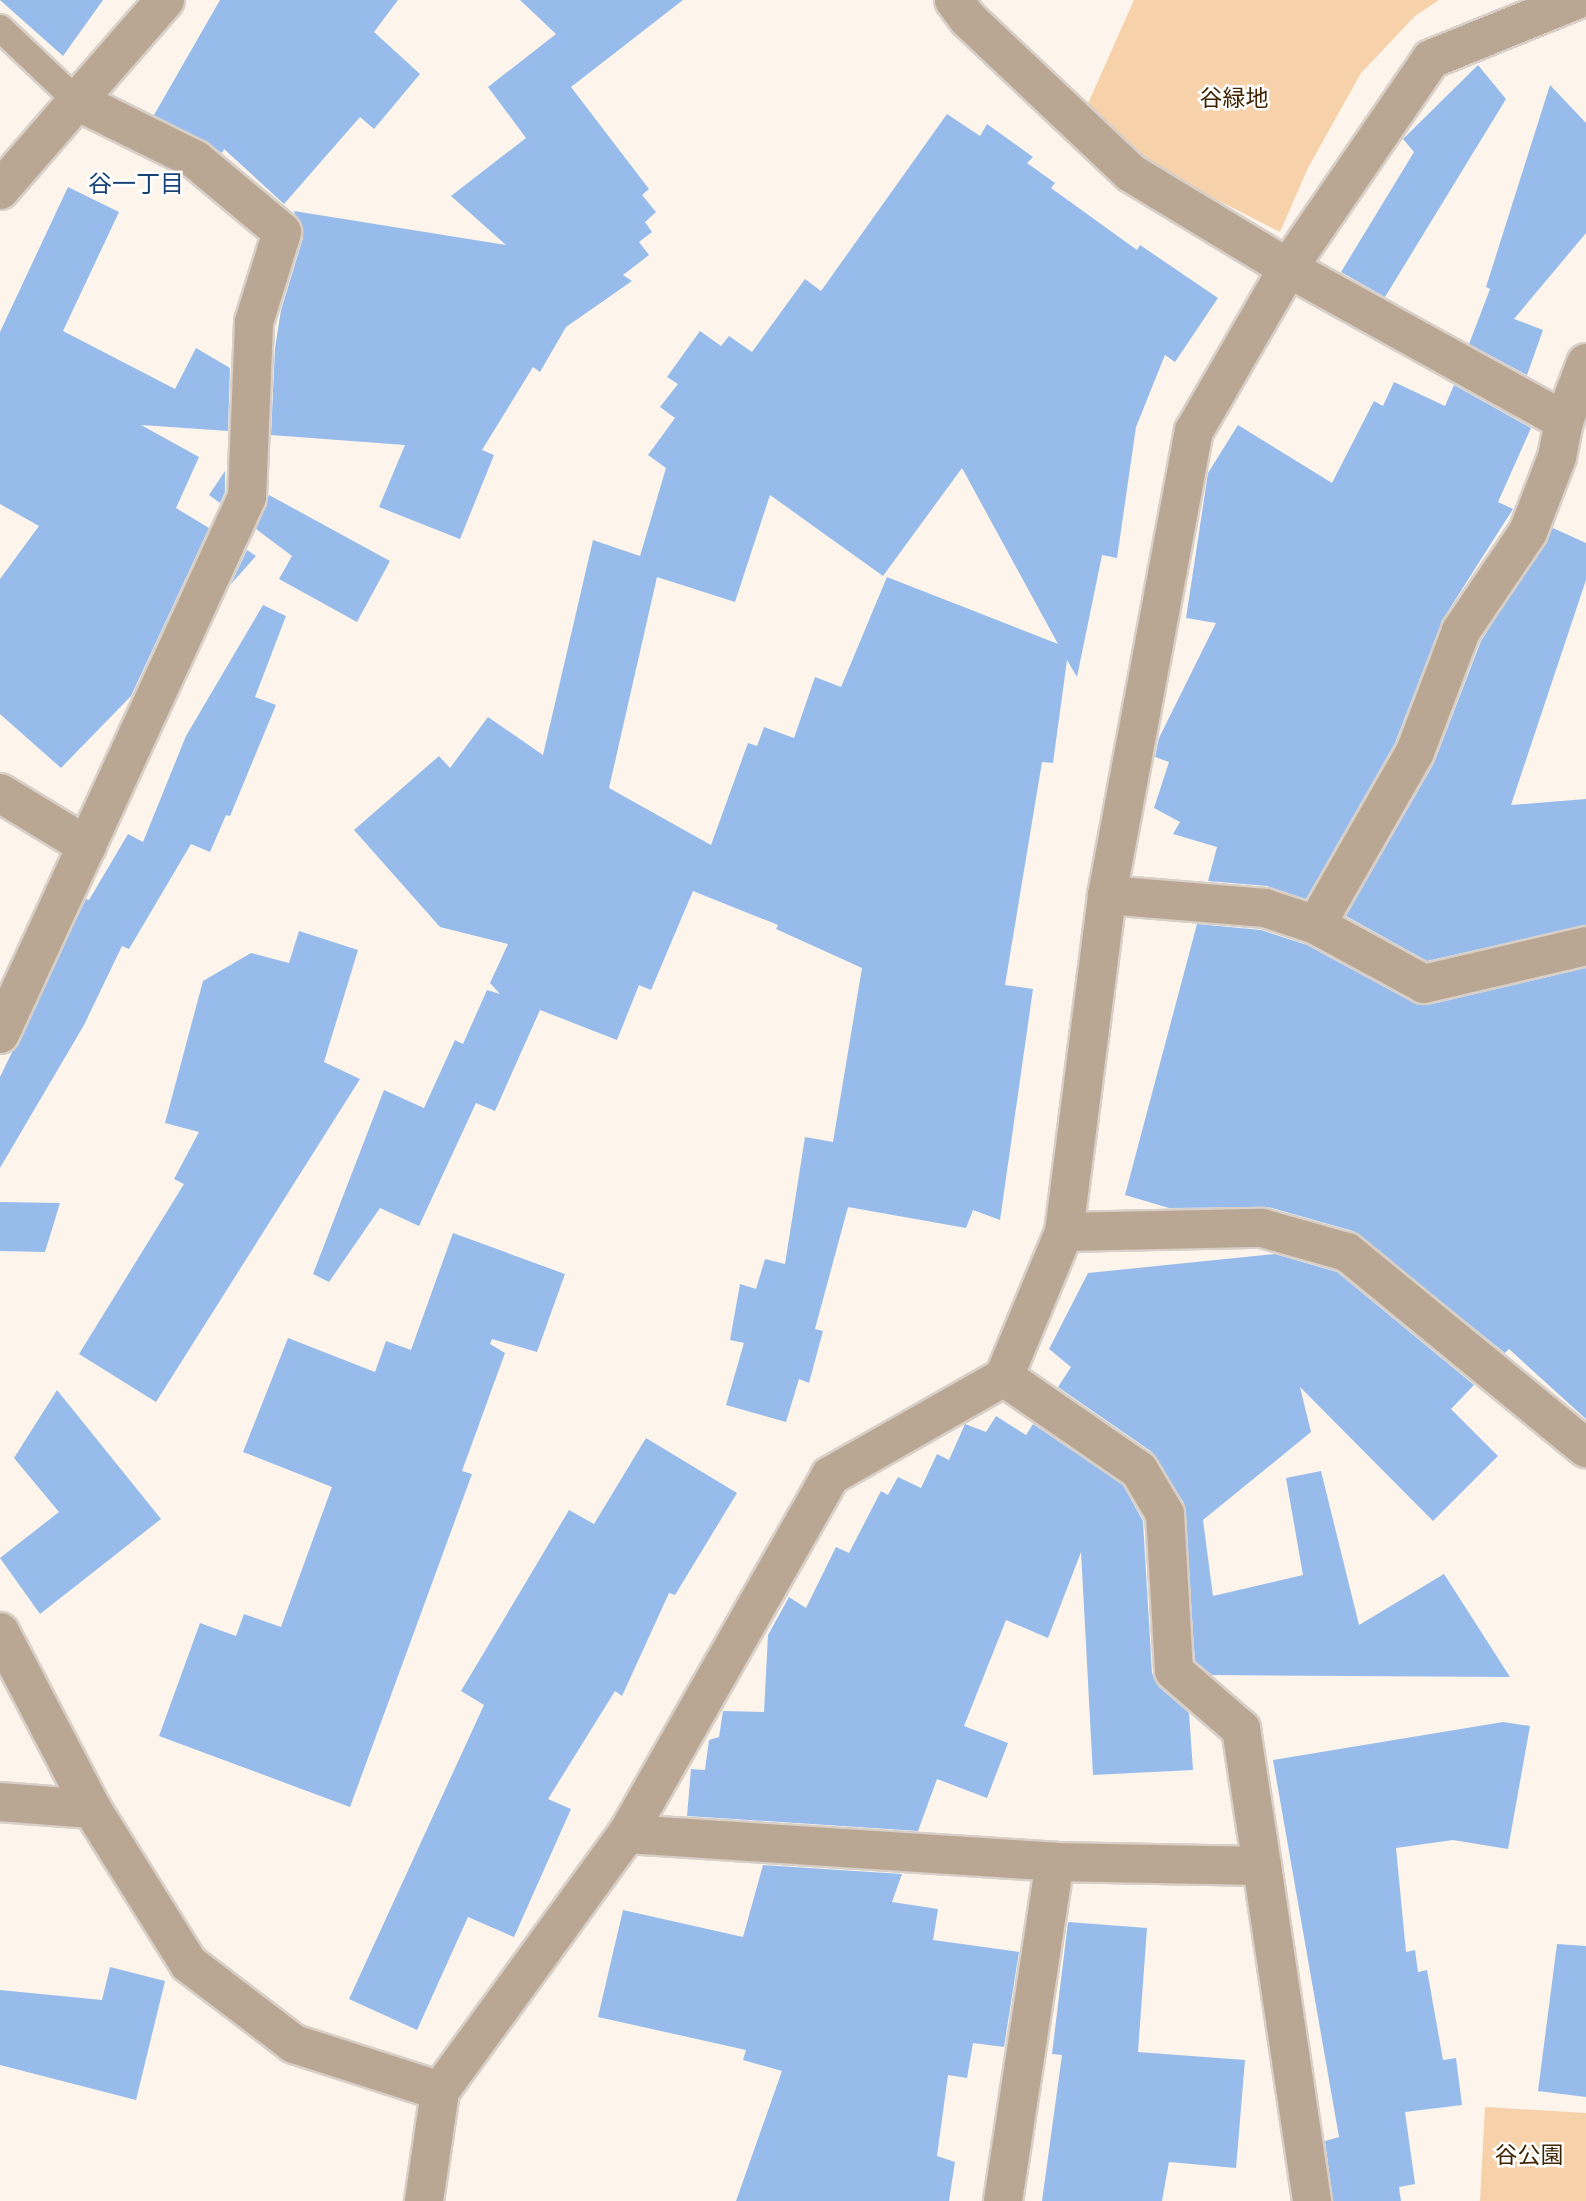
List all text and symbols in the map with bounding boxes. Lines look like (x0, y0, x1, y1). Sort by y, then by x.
park label: 谷緑地 (1200, 84, 1268, 112)
district label: 谷一丁目 (88, 171, 184, 199)
park label: 谷公園 (1495, 2141, 1563, 2169)

